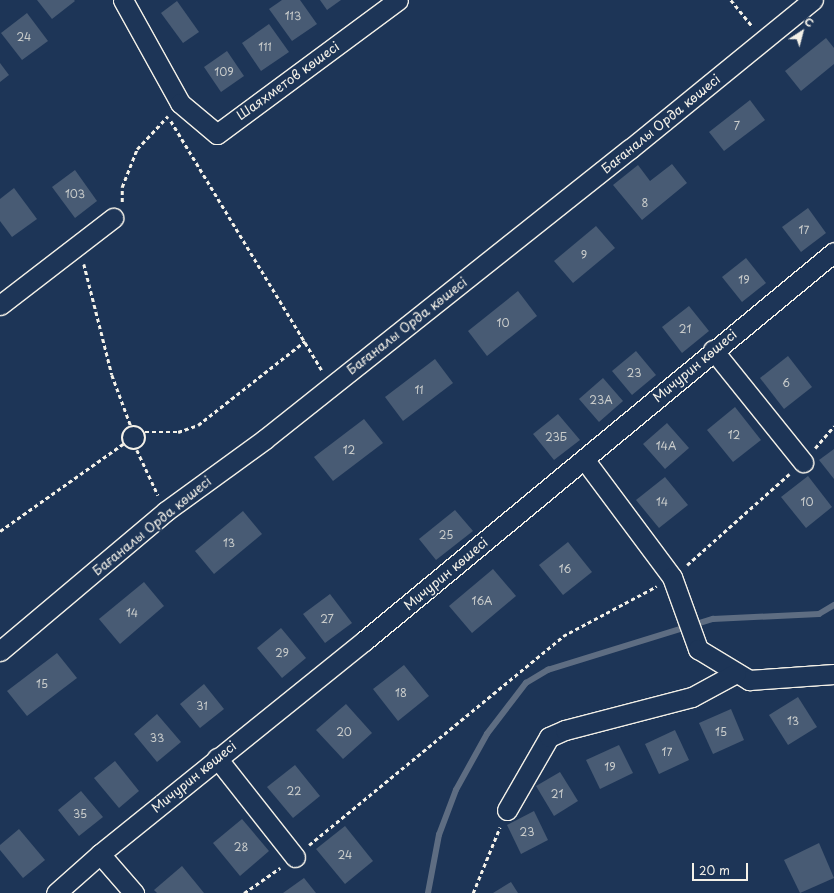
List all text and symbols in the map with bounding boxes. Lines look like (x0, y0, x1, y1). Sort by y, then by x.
house number: 113 (285, 9, 301, 23)
north arrow (782, 12, 822, 52)
text: С (801, 13, 818, 31)
house number: 24 (17, 30, 31, 44)
street label: Шаяхметов көшесі (234, 39, 342, 123)
house number: 111 (258, 40, 272, 54)
house number: 109 (214, 65, 234, 79)
street label: Бағаналы Орда көшесі (599, 71, 723, 177)
house number: 7 (734, 119, 740, 133)
house number: 103 (65, 187, 85, 201)
house number: 8 (642, 196, 648, 210)
house number: 17 (799, 223, 809, 237)
house number: 9 (581, 248, 587, 262)
house number: 19 (738, 273, 750, 287)
street label: Бағаналы Орда көшесі (344, 274, 470, 378)
house number: 10 (497, 316, 509, 330)
house number: 21 (679, 322, 691, 336)
street label: Мичурин көшесі (649, 326, 741, 406)
house number: 23 (627, 366, 641, 380)
house number: 6 (782, 376, 790, 390)
house number: 11 (414, 383, 424, 397)
house number: 23А (589, 393, 613, 407)
house number: 12 (728, 428, 740, 442)
house number: 23Б (545, 430, 567, 444)
house number: 14А (656, 439, 676, 453)
house number: 12 (343, 443, 355, 457)
street label: Бағаналы Орда көшесі (90, 473, 214, 579)
house number: 14 (656, 495, 668, 509)
house number: 10 (801, 495, 813, 509)
house number: 25 (439, 528, 453, 542)
street label: Мичурин көшесі (400, 534, 492, 614)
house number: 13 (223, 536, 235, 550)
house number: 16 (559, 562, 571, 576)
house number: 16А (471, 594, 493, 608)
house number: 14 (126, 606, 138, 620)
house number: 27 (320, 612, 334, 626)
house number: 29 (275, 646, 289, 660)
house number: 15 (36, 677, 48, 691)
house number: 18 (395, 686, 407, 700)
house number: 31 (196, 699, 208, 713)
house number: 13 (787, 714, 799, 728)
house number: 20 (336, 725, 352, 739)
house number: 15 (715, 725, 727, 739)
house number: 33 (150, 731, 164, 745)
street label: Мичурин көшесі (148, 738, 240, 816)
house number: 17 (662, 745, 672, 759)
house number: 19 (604, 760, 616, 774)
house number: 22 (287, 784, 301, 798)
house number: 21 (551, 787, 563, 801)
house number: 35 (73, 807, 87, 821)
house number: 23 (520, 825, 534, 839)
house number: 28 (234, 840, 248, 854)
house number: 24 (338, 848, 352, 862)
scale bar (694, 855, 750, 881)
text: 20 m (699, 861, 730, 879)

